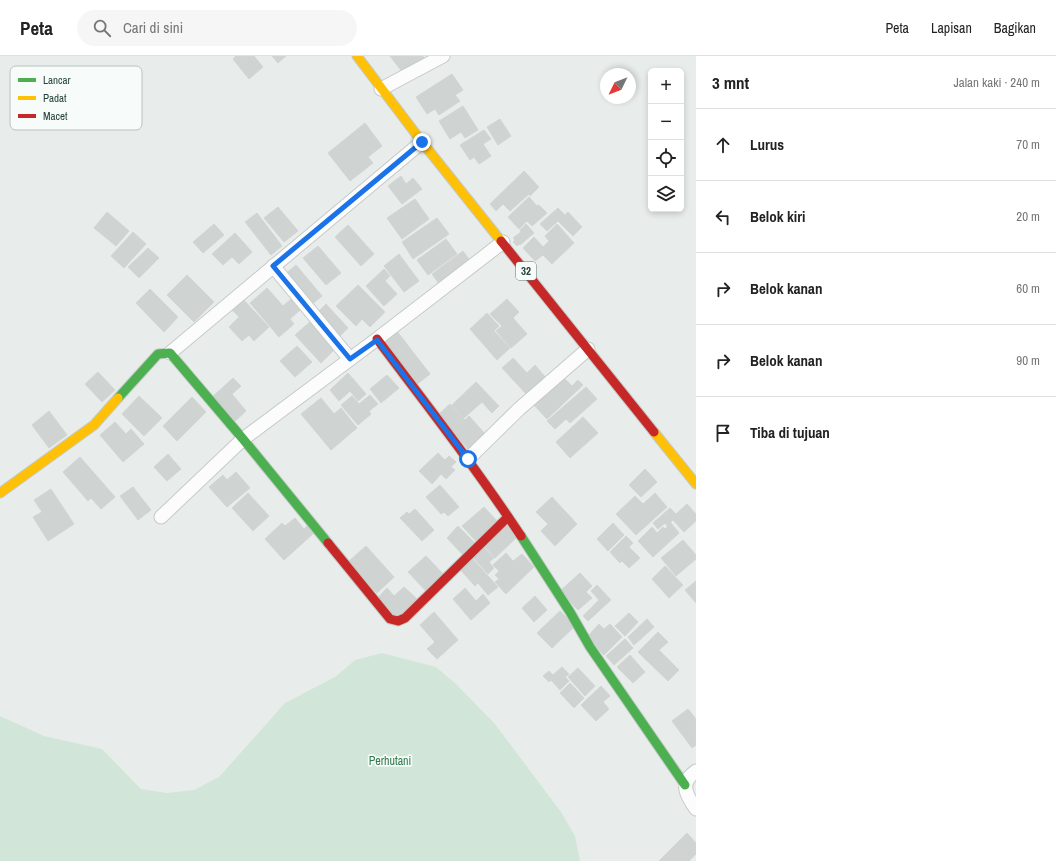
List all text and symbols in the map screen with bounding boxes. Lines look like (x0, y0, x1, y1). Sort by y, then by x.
search box (77, 10, 357, 46)
text: Peta (20, 15, 53, 41)
icon: search (91, 17, 113, 39)
text: Cari di sini (123, 17, 183, 38)
text: Peta (885, 19, 909, 37)
text: Lapisan (931, 19, 972, 37)
text: Bagikan (994, 19, 1036, 37)
legend (10, 66, 142, 130)
north arrow (600, 68, 636, 104)
map controls (648, 68, 684, 212)
button: + (648, 68, 684, 104)
text: 3 mnt (712, 71, 749, 94)
text: Lancar (43, 73, 71, 87)
text: Jalan kaki · 240 m (953, 74, 1040, 91)
text: Padat (43, 91, 67, 105)
button: − (648, 104, 684, 140)
text: Macet (43, 109, 68, 123)
route end (413, 133, 431, 151)
icon: ahead (712, 134, 734, 156)
text: Lurus (750, 134, 784, 155)
text: 70 m (1016, 136, 1040, 153)
button: locate (648, 140, 684, 176)
button: layers (648, 176, 684, 212)
icon: left (712, 206, 734, 228)
text: Belok kiri (750, 206, 805, 227)
text: 20 m (1016, 208, 1040, 225)
road number: 32 (516, 262, 536, 280)
icon: right (712, 278, 734, 300)
text: Belok kanan (750, 278, 822, 299)
text: 60 m (1016, 280, 1040, 297)
icon: right (712, 350, 734, 372)
text: Belok kanan (750, 350, 822, 371)
text: 90 m (1016, 352, 1040, 369)
icon: arrive (712, 422, 734, 444)
text: Tiba di tujuan (750, 422, 830, 443)
route start (459, 450, 477, 468)
park label: Perhutani (369, 753, 411, 769)

